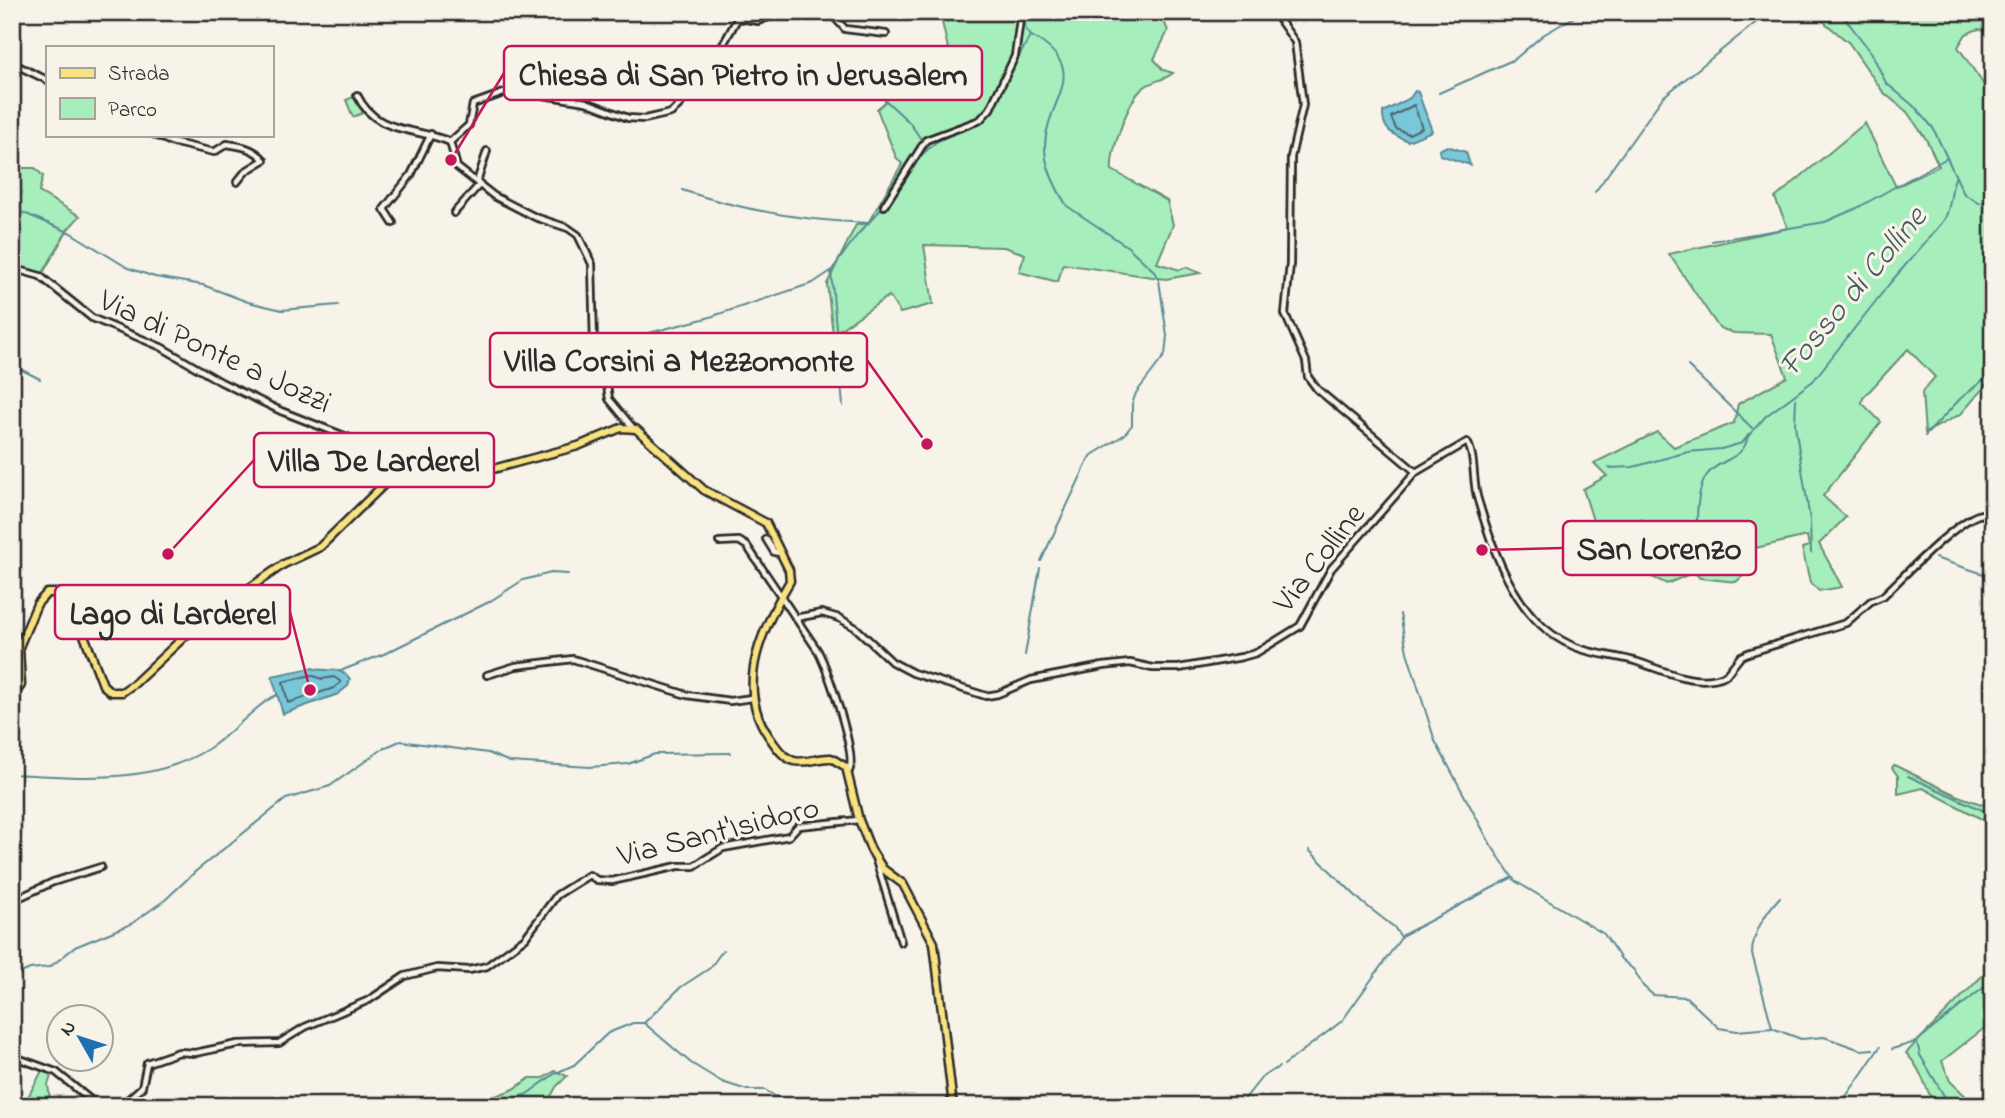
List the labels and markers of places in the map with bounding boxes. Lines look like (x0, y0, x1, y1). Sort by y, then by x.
callout: Chiesa di San Pietro in Jerusalem (504, 46, 982, 100)
callout: Villa Corsini a Mezzomonte (490, 333, 867, 387)
callout: Villa De Larderel (254, 433, 494, 487)
callout: San Lorenzo (1563, 521, 1756, 575)
callout: Lago di Larderel (55, 585, 290, 639)

